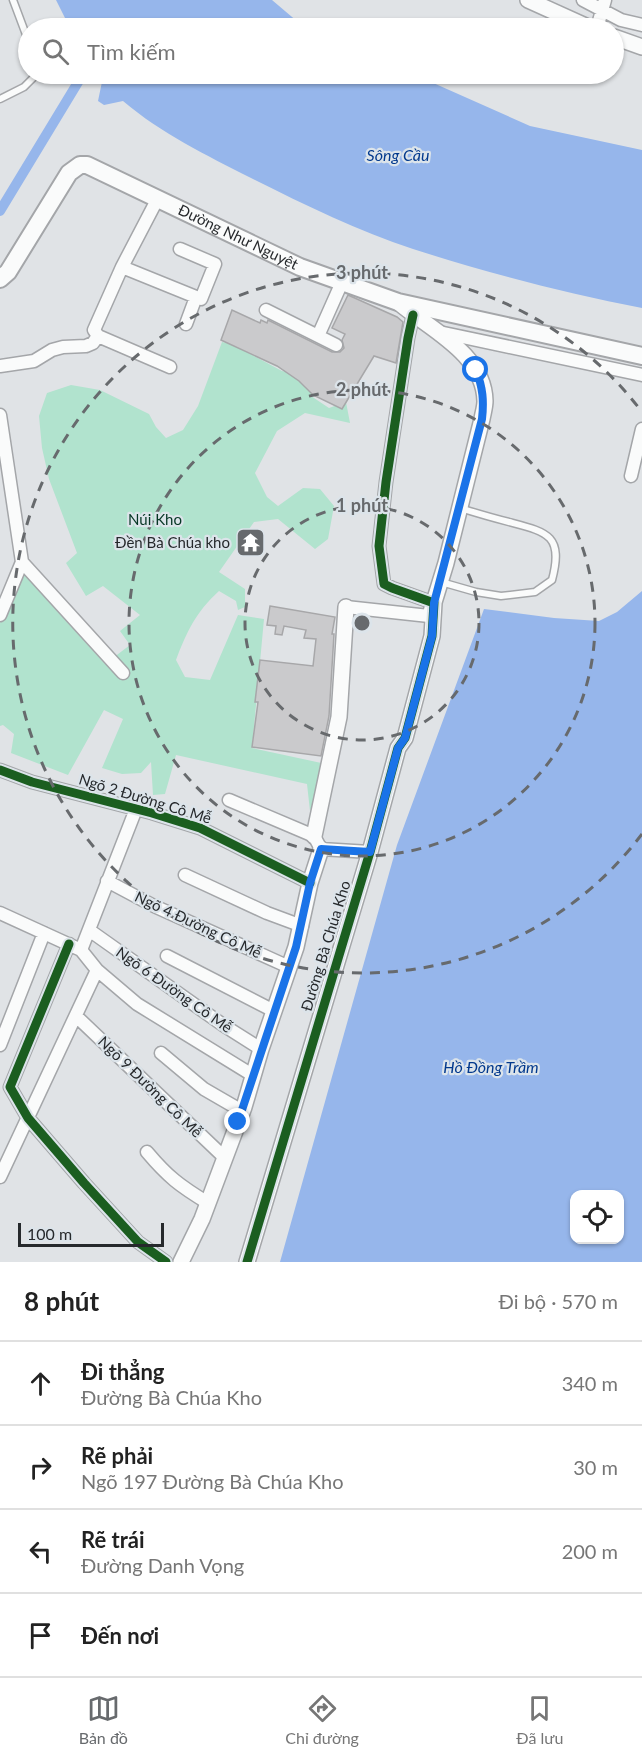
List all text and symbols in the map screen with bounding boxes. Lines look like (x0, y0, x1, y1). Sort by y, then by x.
search box (18, 18, 624, 84)
icon: search (39, 35, 72, 68)
text: Tìm kiếm (87, 38, 176, 65)
water label: Sông Cầu (367, 145, 429, 164)
street label: Đường Như Nguyệt (176, 200, 302, 273)
text: 3 phút (336, 261, 388, 283)
route start (462, 356, 488, 382)
text: 2 phút (336, 378, 388, 400)
text: 1 phút (336, 494, 388, 516)
park label: Núi Kho (128, 510, 182, 528)
temple icon: Đền Bà Chúa kho (235, 527, 267, 559)
place label: Đền Bà Chúa kho (115, 533, 230, 551)
centre of rings (352, 613, 372, 633)
street label: Ngõ 2 Đường Cô Mễ (77, 769, 214, 827)
street label: Đường Bà Chúa Kho (297, 878, 353, 1013)
street label: Ngõ 4 Đường Cô Mễ (132, 887, 265, 961)
street label: Ngõ 6 Đường Cô Mễ (113, 942, 236, 1036)
street label: Ngõ 9 Đường Cô Mễ (95, 1032, 207, 1141)
water label: Hồ Đồng Trầm (443, 1057, 539, 1076)
route end (224, 1108, 250, 1134)
map controls (570, 1190, 624, 1244)
button: locate (570, 1190, 624, 1244)
scale bar (18, 1220, 164, 1248)
text: 100 m (27, 1224, 72, 1243)
text: 8 phút (24, 1285, 99, 1317)
text: Đi bộ · 570 m (499, 1289, 618, 1313)
text: Đi thẳng (81, 1358, 164, 1385)
icon: ahead (24, 1367, 57, 1400)
text: 340 m (562, 1371, 618, 1395)
text: Đường Bà Chúa Kho (81, 1385, 262, 1409)
text: Rẽ phải (81, 1442, 153, 1469)
icon: right (24, 1451, 57, 1484)
text: 30 m (573, 1455, 618, 1479)
text: Ngõ 197 Đường Bà Chúa Kho (81, 1469, 344, 1493)
text: Rẽ trái (81, 1526, 145, 1553)
icon: left (24, 1535, 57, 1568)
text: 200 m (562, 1539, 618, 1563)
text: Đường Danh Vọng (81, 1553, 244, 1577)
icon: arrive (24, 1619, 57, 1652)
text: Đến nơi (81, 1622, 159, 1649)
tab: Bản đồ (79, 1692, 128, 1747)
tab: Chỉ đường (285, 1692, 359, 1747)
tab: Đã lưu (516, 1692, 563, 1747)

